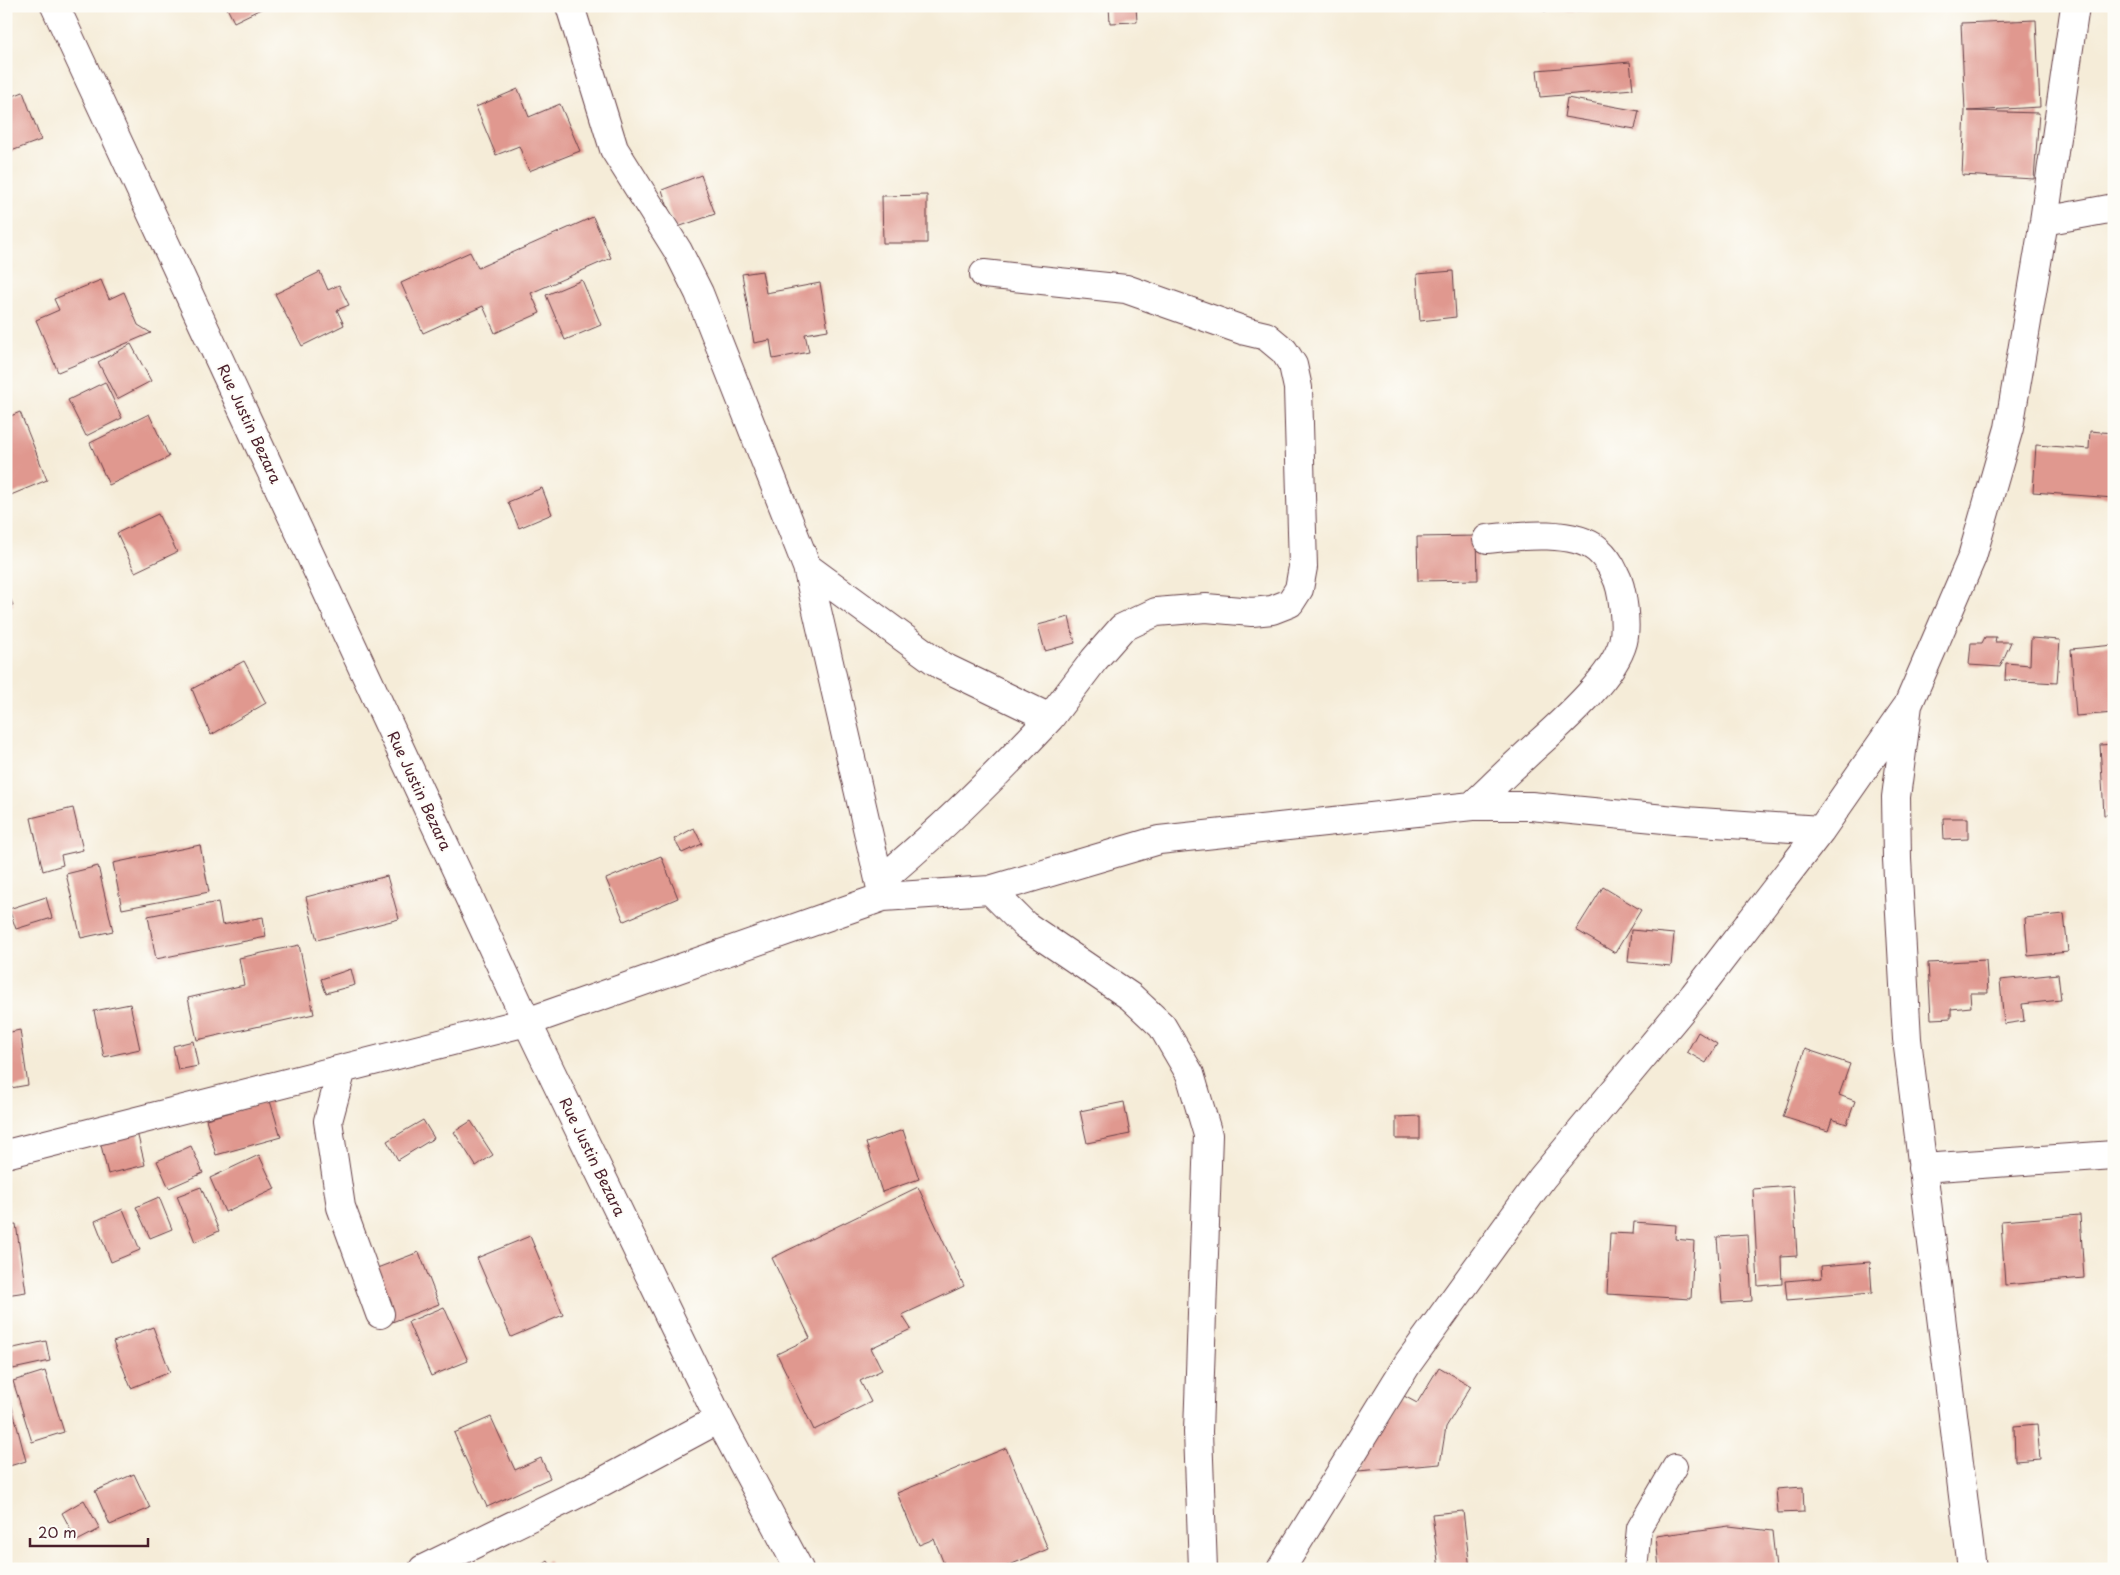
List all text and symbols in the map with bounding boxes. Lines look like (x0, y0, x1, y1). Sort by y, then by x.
street label: Rue Justin Bezara (213, 360, 288, 487)
street label: Rue Justin Bezara (383, 727, 458, 854)
street label: Rue Justin Bezara (555, 1093, 632, 1220)
scale bar (30, 1515, 148, 1547)
text: 20 m (38, 1520, 77, 1543)

